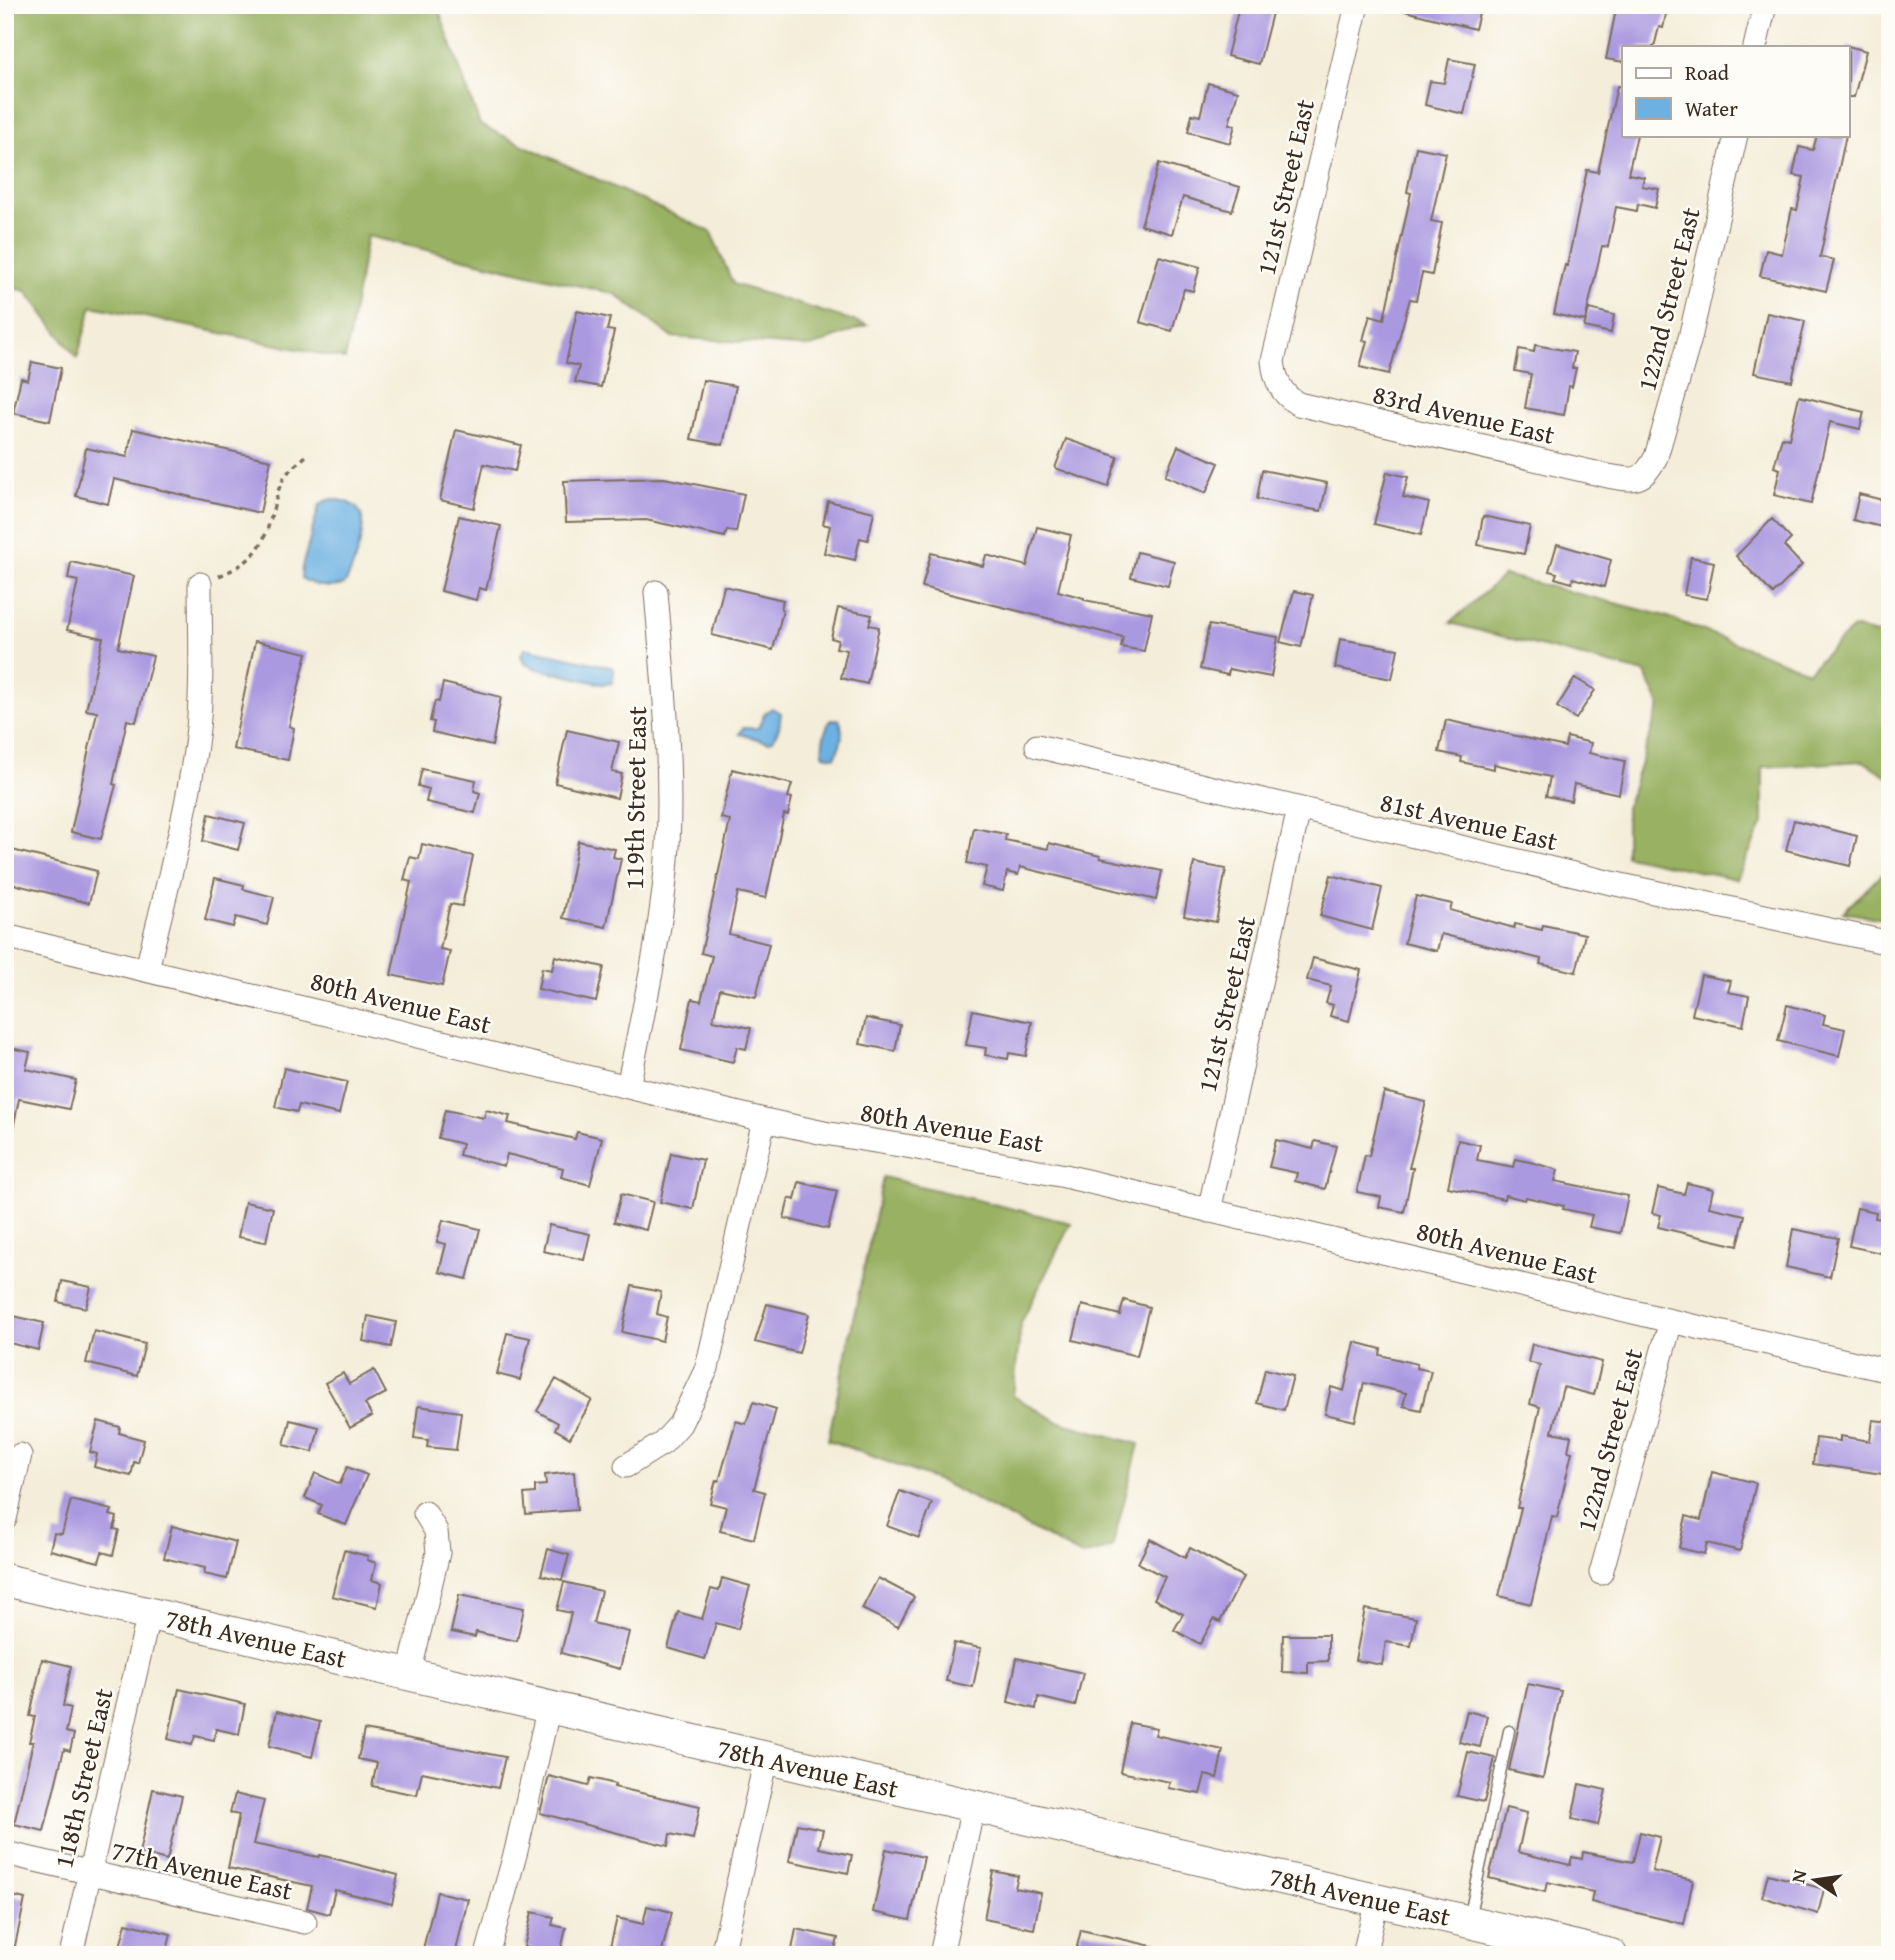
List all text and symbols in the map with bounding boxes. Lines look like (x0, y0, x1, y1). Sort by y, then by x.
legend (1622, 46, 1850, 136)
text: Road (1685, 57, 1730, 88)
text: Water (1685, 93, 1738, 124)
street label: 121st Street East (1246, 95, 1324, 279)
street label: 122nd Street East (1626, 203, 1710, 395)
street label: 83rd Avenue East (1369, 374, 1559, 454)
street label: 119th Street East (614, 706, 656, 890)
street label: 81st Avenue East (1377, 782, 1561, 860)
street label: 121st Street East (1187, 912, 1265, 1096)
street label: 80th Avenue East (306, 961, 496, 1043)
street label: 80th Avenue East (857, 1092, 1047, 1162)
street label: 80th Avenue East (1412, 1211, 1602, 1293)
street label: 122nd Street East (1566, 1344, 1652, 1536)
street label: 78th Avenue East (161, 1598, 351, 1678)
street label: 118th Street East (43, 1684, 123, 1872)
street label: 78th Avenue East (713, 1728, 903, 1808)
street label: 77th Avenue East (107, 1830, 297, 1910)
north arrow (1780, 1844, 1850, 1914)
street label: 78th Avenue East (1265, 1856, 1455, 1936)
text: N (1783, 1867, 1814, 1886)

